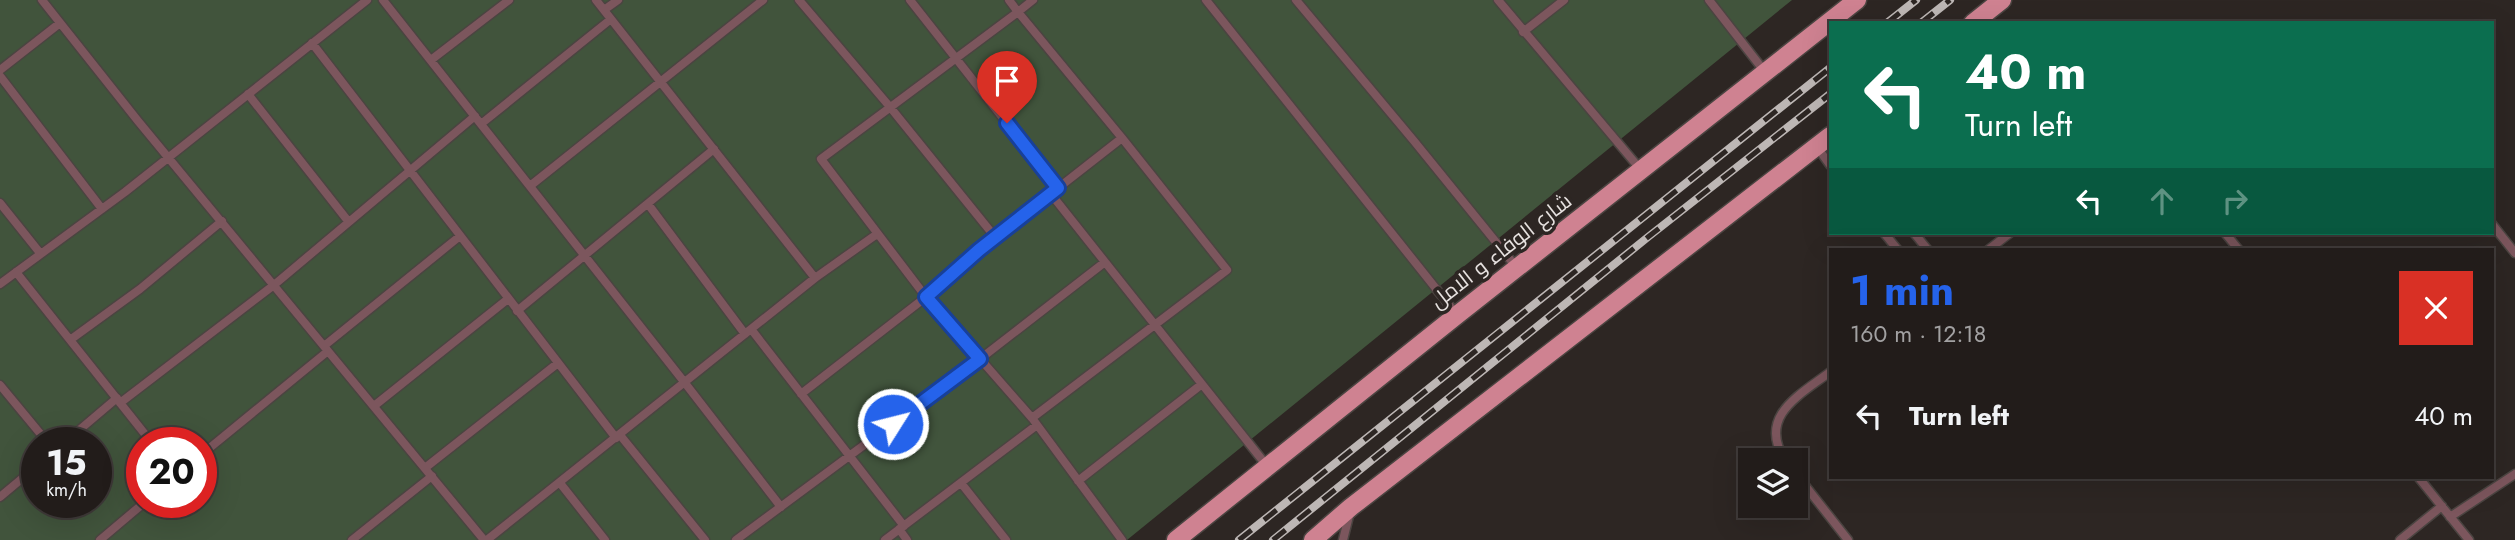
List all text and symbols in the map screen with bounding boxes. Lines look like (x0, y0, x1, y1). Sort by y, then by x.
text: 40 m (1965, 37, 2087, 107)
icon: left (1850, 49, 1941, 140)
pin (977, 51, 1037, 123)
icon: arrive (988, 62, 1026, 100)
text: Turn left (1965, 102, 2072, 148)
icon: left (2070, 182, 2108, 220)
icon: ahead (2143, 182, 2181, 220)
icon: right (2216, 182, 2254, 220)
street label: شارع الوفاء و الامل (1424, 186, 1578, 316)
text: 1 min (1850, 260, 1954, 321)
button: close (2399, 271, 2473, 345)
text: 160 m · 12:18 (1850, 317, 1986, 351)
position arrow (856, 387, 930, 461)
icon: left (1850, 397, 1888, 435)
text: Turn left (1909, 397, 2009, 435)
text: 40 m (2414, 397, 2473, 435)
speed limit sign: 20 (126, 427, 217, 518)
text: 15 (46, 438, 87, 488)
map controls (1738, 448, 1808, 518)
button: layers (1738, 448, 1808, 518)
text: km/h (46, 477, 87, 503)

